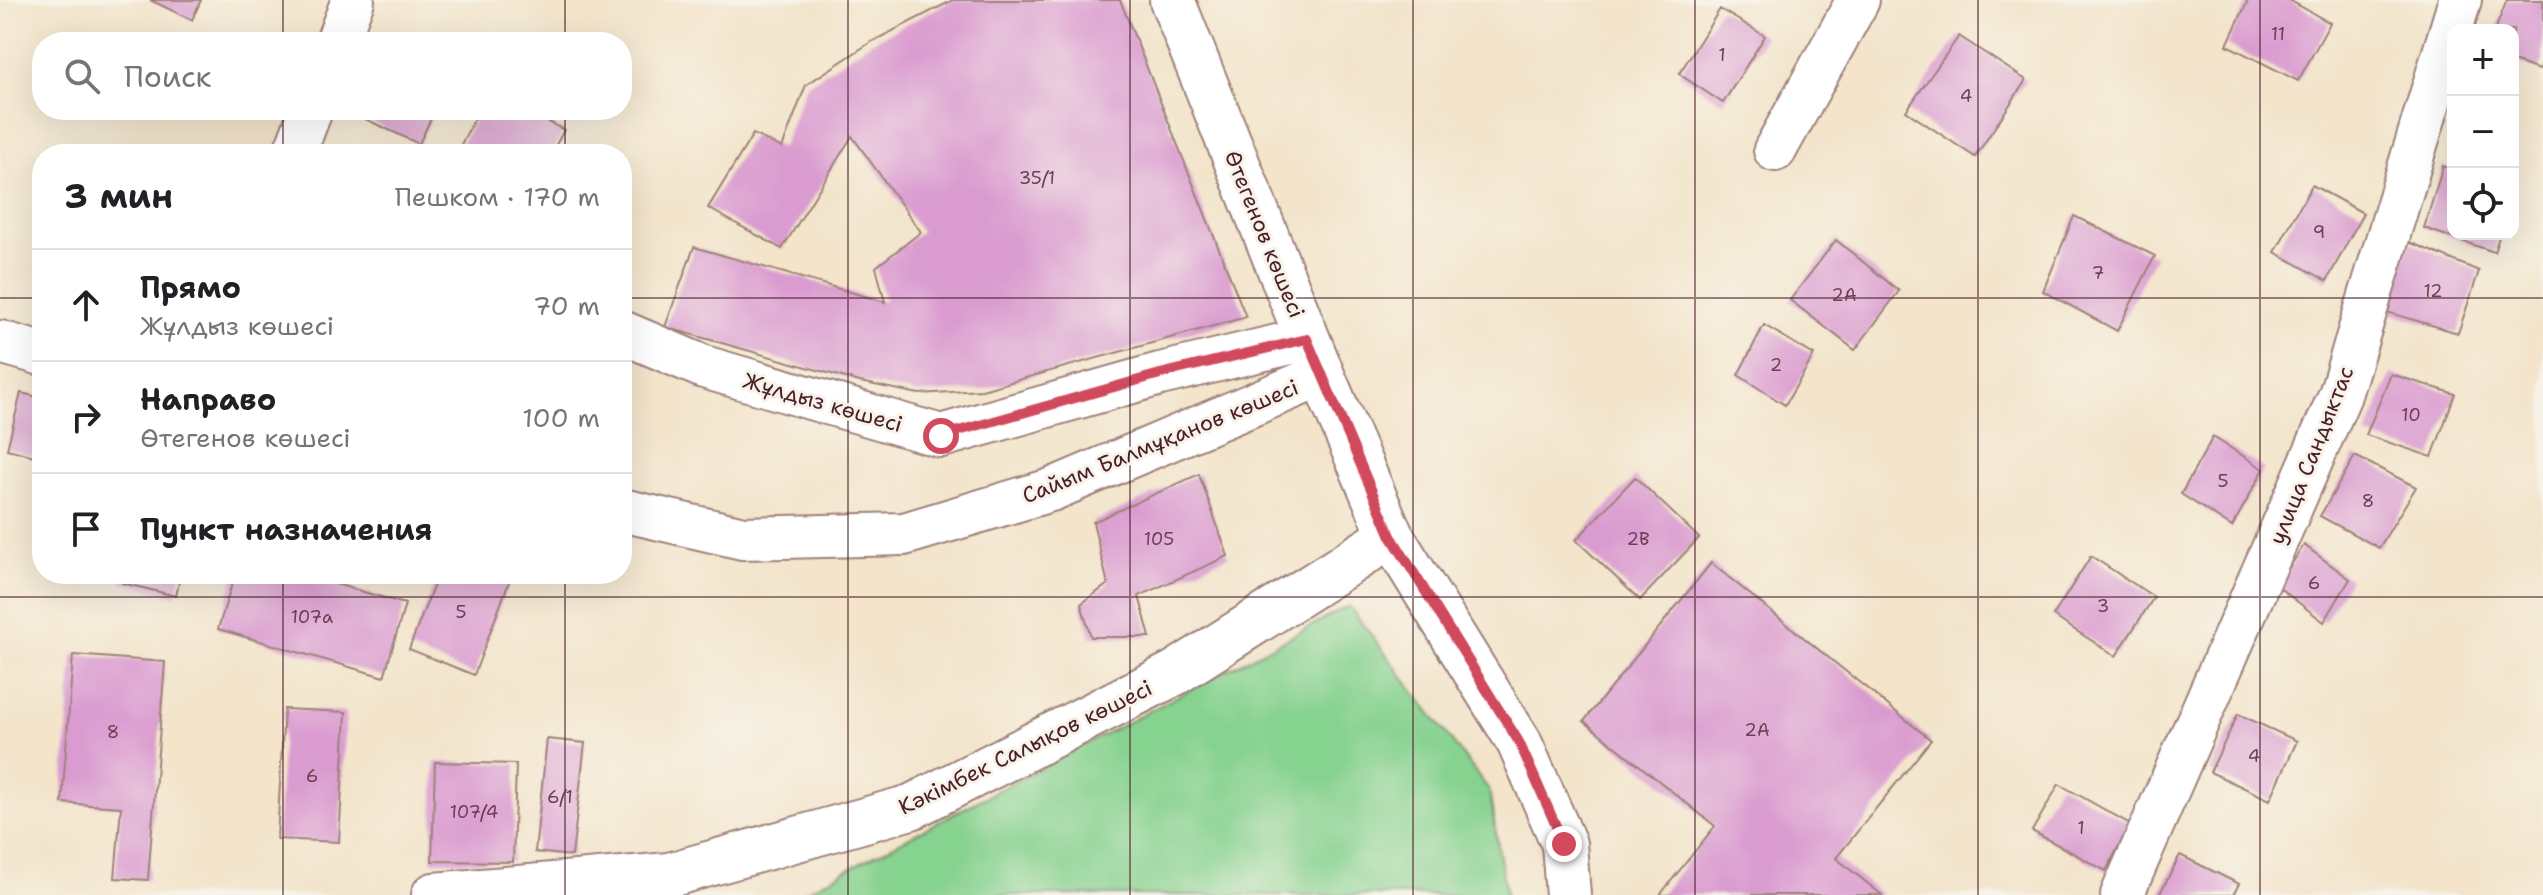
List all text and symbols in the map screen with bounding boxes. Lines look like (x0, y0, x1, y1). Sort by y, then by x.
house number: 11 (2271, 22, 2285, 46)
map controls (2447, 24, 2519, 240)
button: + (2447, 24, 2519, 96)
search box (32, 32, 632, 120)
house number: 1 (1718, 43, 1726, 67)
icon: search (60, 54, 104, 98)
text: Поиск (124, 56, 212, 97)
house number: 4 (1960, 84, 1972, 108)
button: − (2447, 96, 2519, 168)
street label: Өтегенов көшесі (1218, 146, 1311, 322)
house number: 35/1 (1019, 166, 1055, 190)
button: locate (2447, 168, 2519, 240)
text: 3 мин (64, 173, 173, 219)
text: Пешком · 170 m (395, 179, 600, 214)
house number: 9 (2313, 220, 2325, 244)
house number: 7 (2092, 261, 2104, 285)
text: Прямо (140, 267, 241, 308)
house number: 12 (2423, 279, 2443, 303)
icon: ahead (64, 283, 108, 327)
house number: 2А (1831, 283, 1857, 307)
text: 70 m (533, 288, 600, 323)
text: Жұлдыз көшесі (140, 308, 334, 343)
house number: 2 (1770, 353, 1782, 377)
street label: улица Сандыктас (2262, 362, 2360, 549)
street label: Жұлдыз көшесі (740, 366, 906, 439)
street label: Сайым Балмұқанов көшесі (1018, 373, 1303, 510)
text: Направо (140, 379, 276, 420)
icon: right (64, 395, 108, 439)
text: 100 m (522, 400, 600, 435)
house number: 10 (2401, 403, 2421, 427)
route start (923, 418, 959, 454)
text: Өтегенов көшесі (140, 420, 351, 455)
house number: 5 (2217, 469, 2229, 493)
house number: 8 (2362, 489, 2374, 513)
icon: arrive (64, 507, 108, 551)
text: Пункт назначения (140, 509, 432, 550)
house number: 105 (1144, 527, 1174, 551)
house number: 2В (1626, 527, 1650, 551)
house number: 6 (2308, 571, 2320, 595)
house number: 3 (2097, 594, 2109, 618)
house number: 5 (455, 600, 467, 624)
house number: 107а (291, 605, 333, 629)
street label: Кәкімбек Салықов көшесі (894, 673, 1157, 822)
house number: 2А (1744, 718, 1770, 742)
house number: 8 (107, 720, 119, 744)
house number: 4 (2248, 744, 2260, 768)
house number: 6 (306, 764, 318, 788)
house number: 6/1 (547, 785, 573, 809)
house number: 107/4 (450, 800, 498, 824)
house number: 1 (2077, 816, 2085, 840)
route end (1546, 826, 1582, 862)

